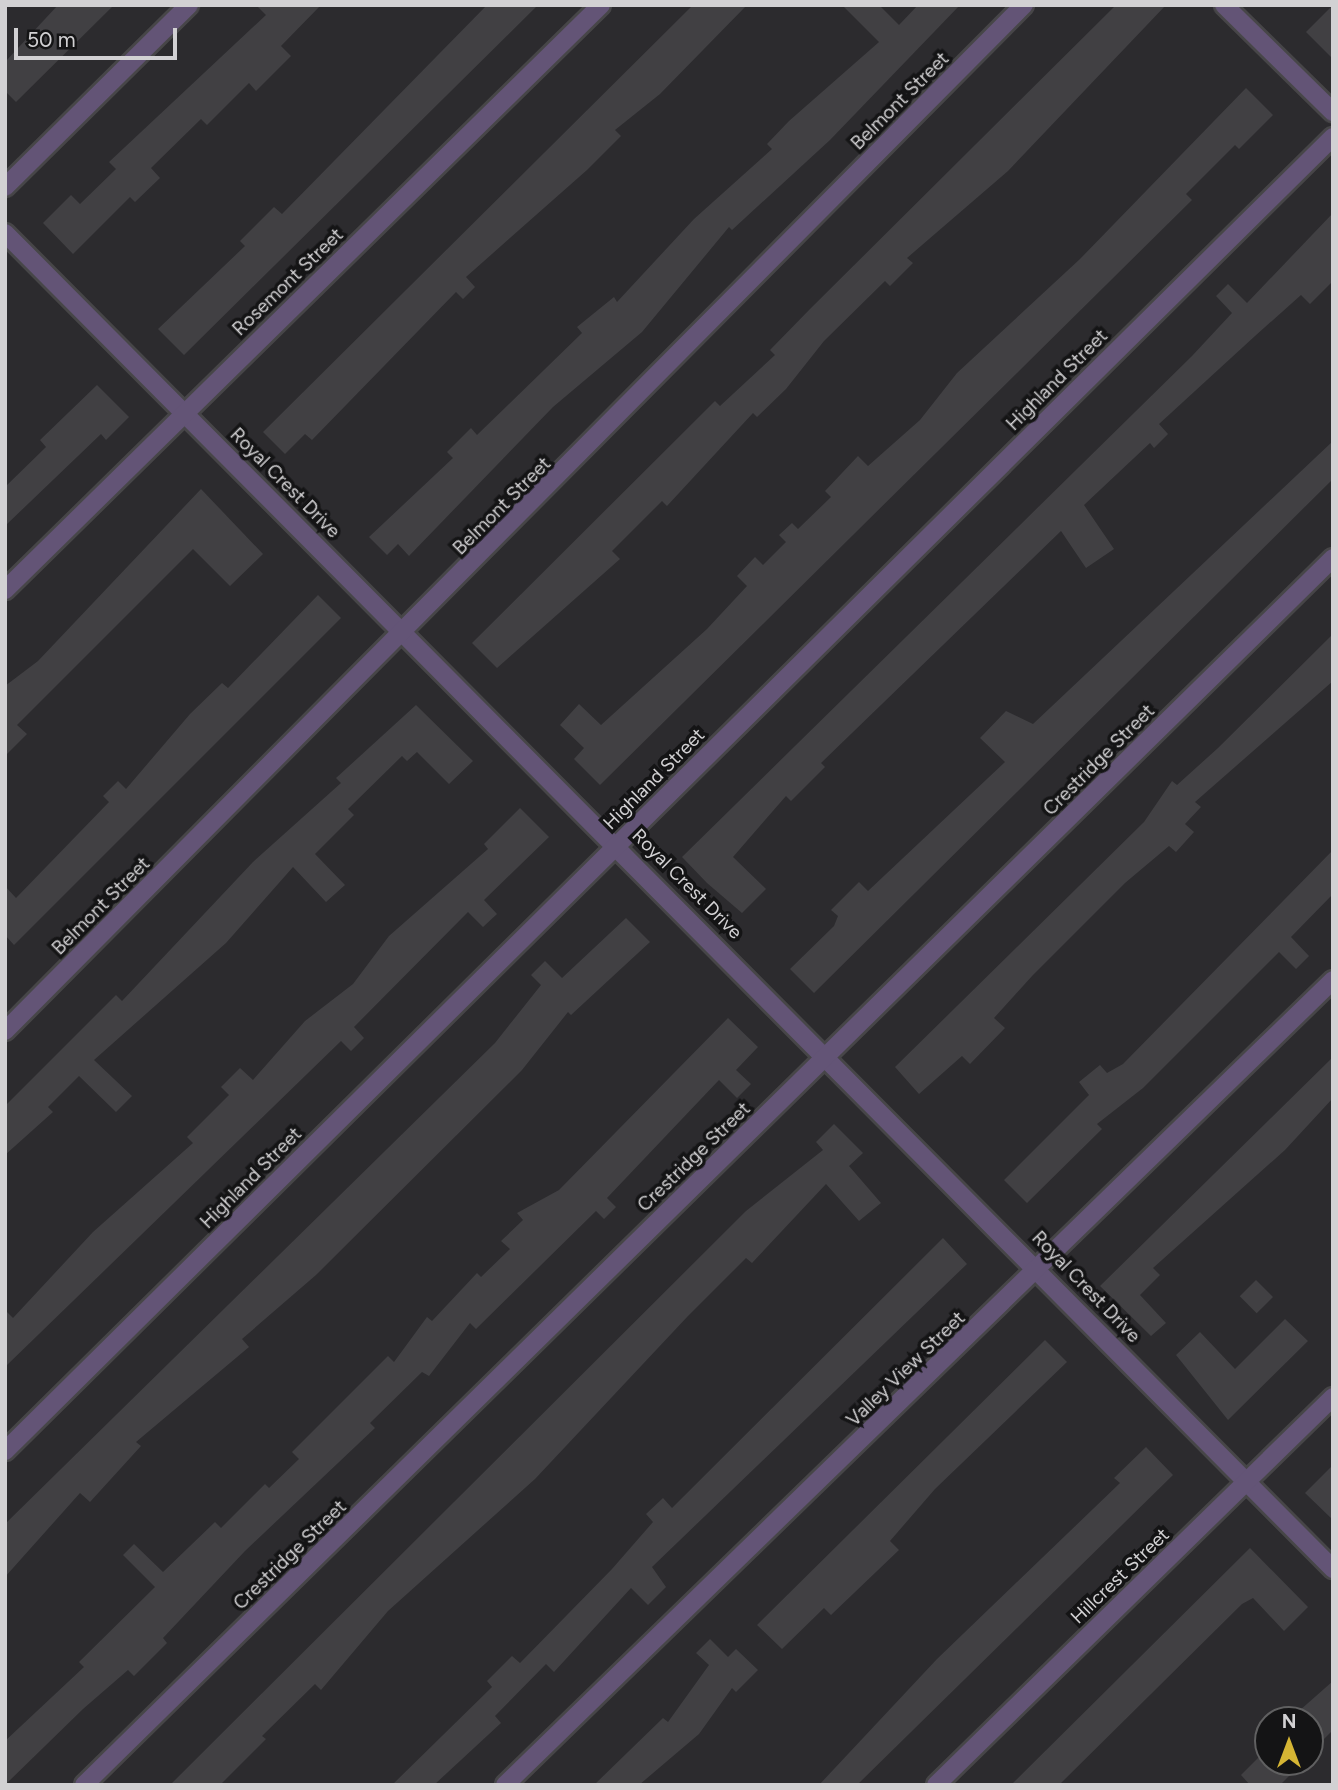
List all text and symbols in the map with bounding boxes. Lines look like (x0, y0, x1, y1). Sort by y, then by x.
scale bar (18, 14, 180, 58)
text: 50 m (27, 27, 76, 52)
street label: Belmont Street (846, 47, 954, 155)
street label: Rosemont Street (228, 223, 348, 341)
street label: Highland Street (1002, 325, 1112, 435)
street label: Royal Crest Drive (225, 423, 345, 543)
street label: Belmont Street (448, 452, 556, 560)
street label: Crestridge Street (1039, 700, 1159, 820)
street label: Highland Street (599, 724, 709, 834)
street label: Royal Crest Drive (627, 824, 747, 944)
street label: Belmont Street (47, 852, 155, 960)
street label: Crestridge Street (633, 1097, 755, 1217)
street label: Highland Street (196, 1123, 306, 1233)
street label: Royal Crest Drive (1027, 1227, 1145, 1347)
street label: Valley View Street (842, 1307, 970, 1431)
street label: Crestridge Street (229, 1495, 351, 1615)
street label: Hillcrest Street (1066, 1523, 1174, 1629)
north arrow (1254, 1706, 1324, 1776)
text: N (1282, 1710, 1296, 1733)

